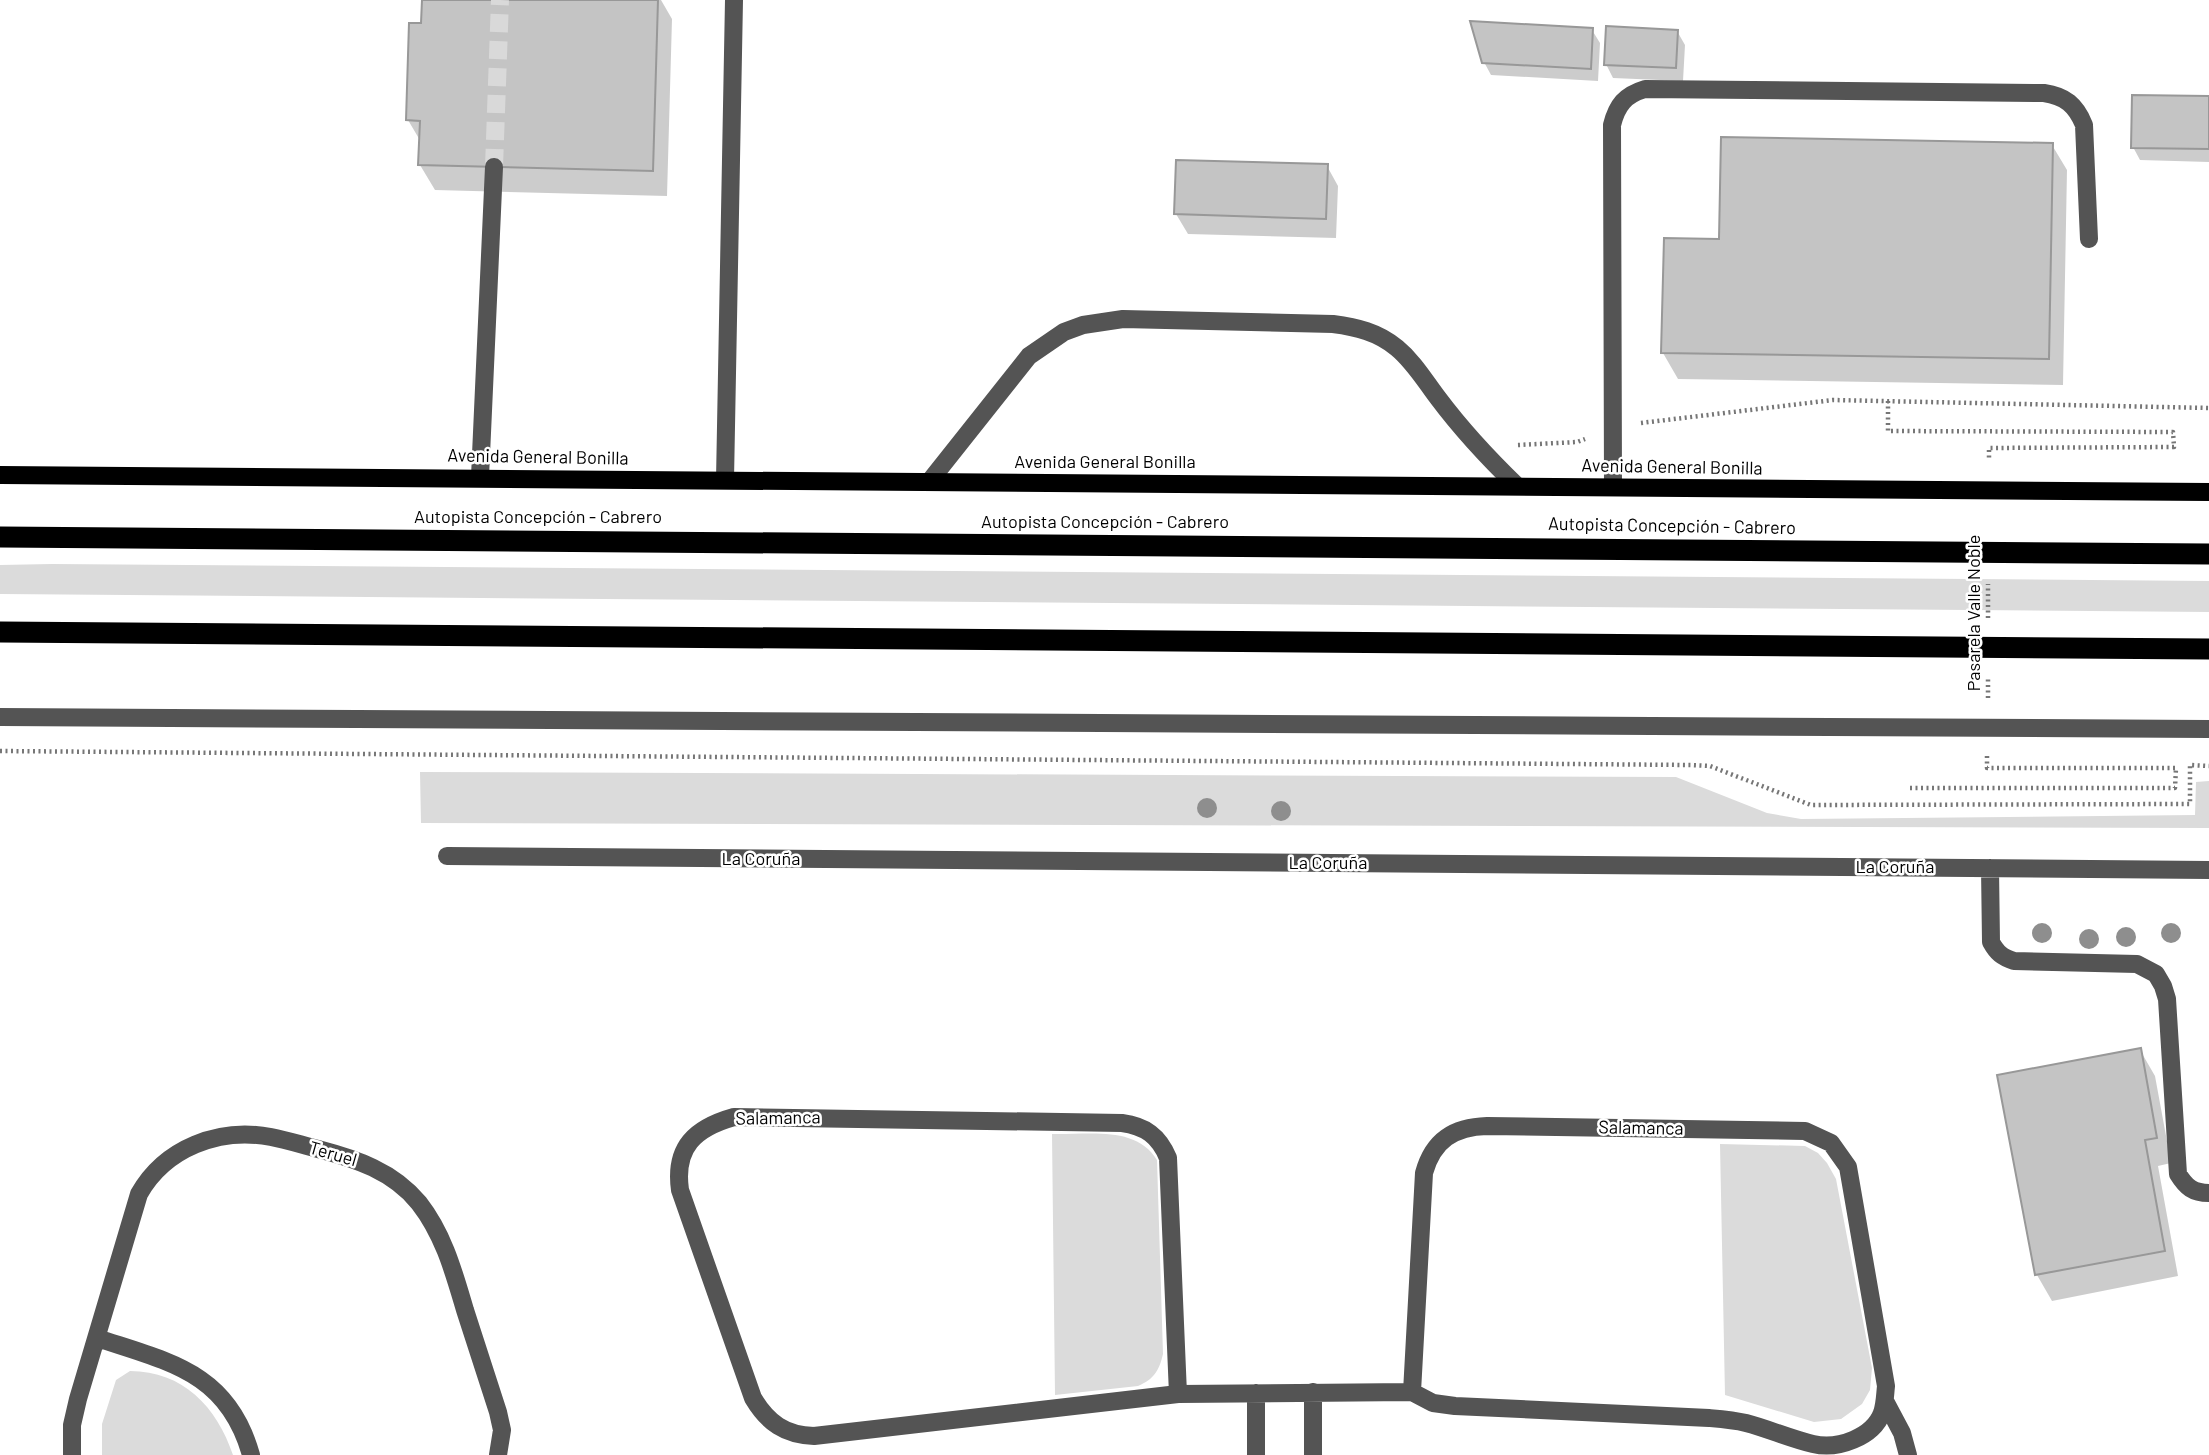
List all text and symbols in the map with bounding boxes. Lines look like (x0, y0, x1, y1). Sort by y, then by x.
street label: Avenida General Bonilla (447, 443, 629, 469)
street label: Avenida General Bonilla (1014, 450, 1196, 472)
street label: Avenida General Bonilla (1581, 453, 1763, 479)
street label: Autopista Concepción - Cabrero (414, 505, 662, 527)
street label: Autopista Concepción - Cabrero (981, 510, 1229, 532)
street label: Autopista Concepción - Cabrero (1548, 512, 1796, 538)
street label: Pasarela Valle Noble (1962, 535, 1984, 691)
street label: La Coruña (722, 847, 800, 869)
street label: La Coruña (1289, 851, 1367, 873)
street label: La Coruña (1856, 855, 1934, 877)
street label: Salamanca (735, 1105, 821, 1129)
street label: Salamanca (1598, 1115, 1684, 1139)
street label: Teruel (307, 1136, 360, 1170)

